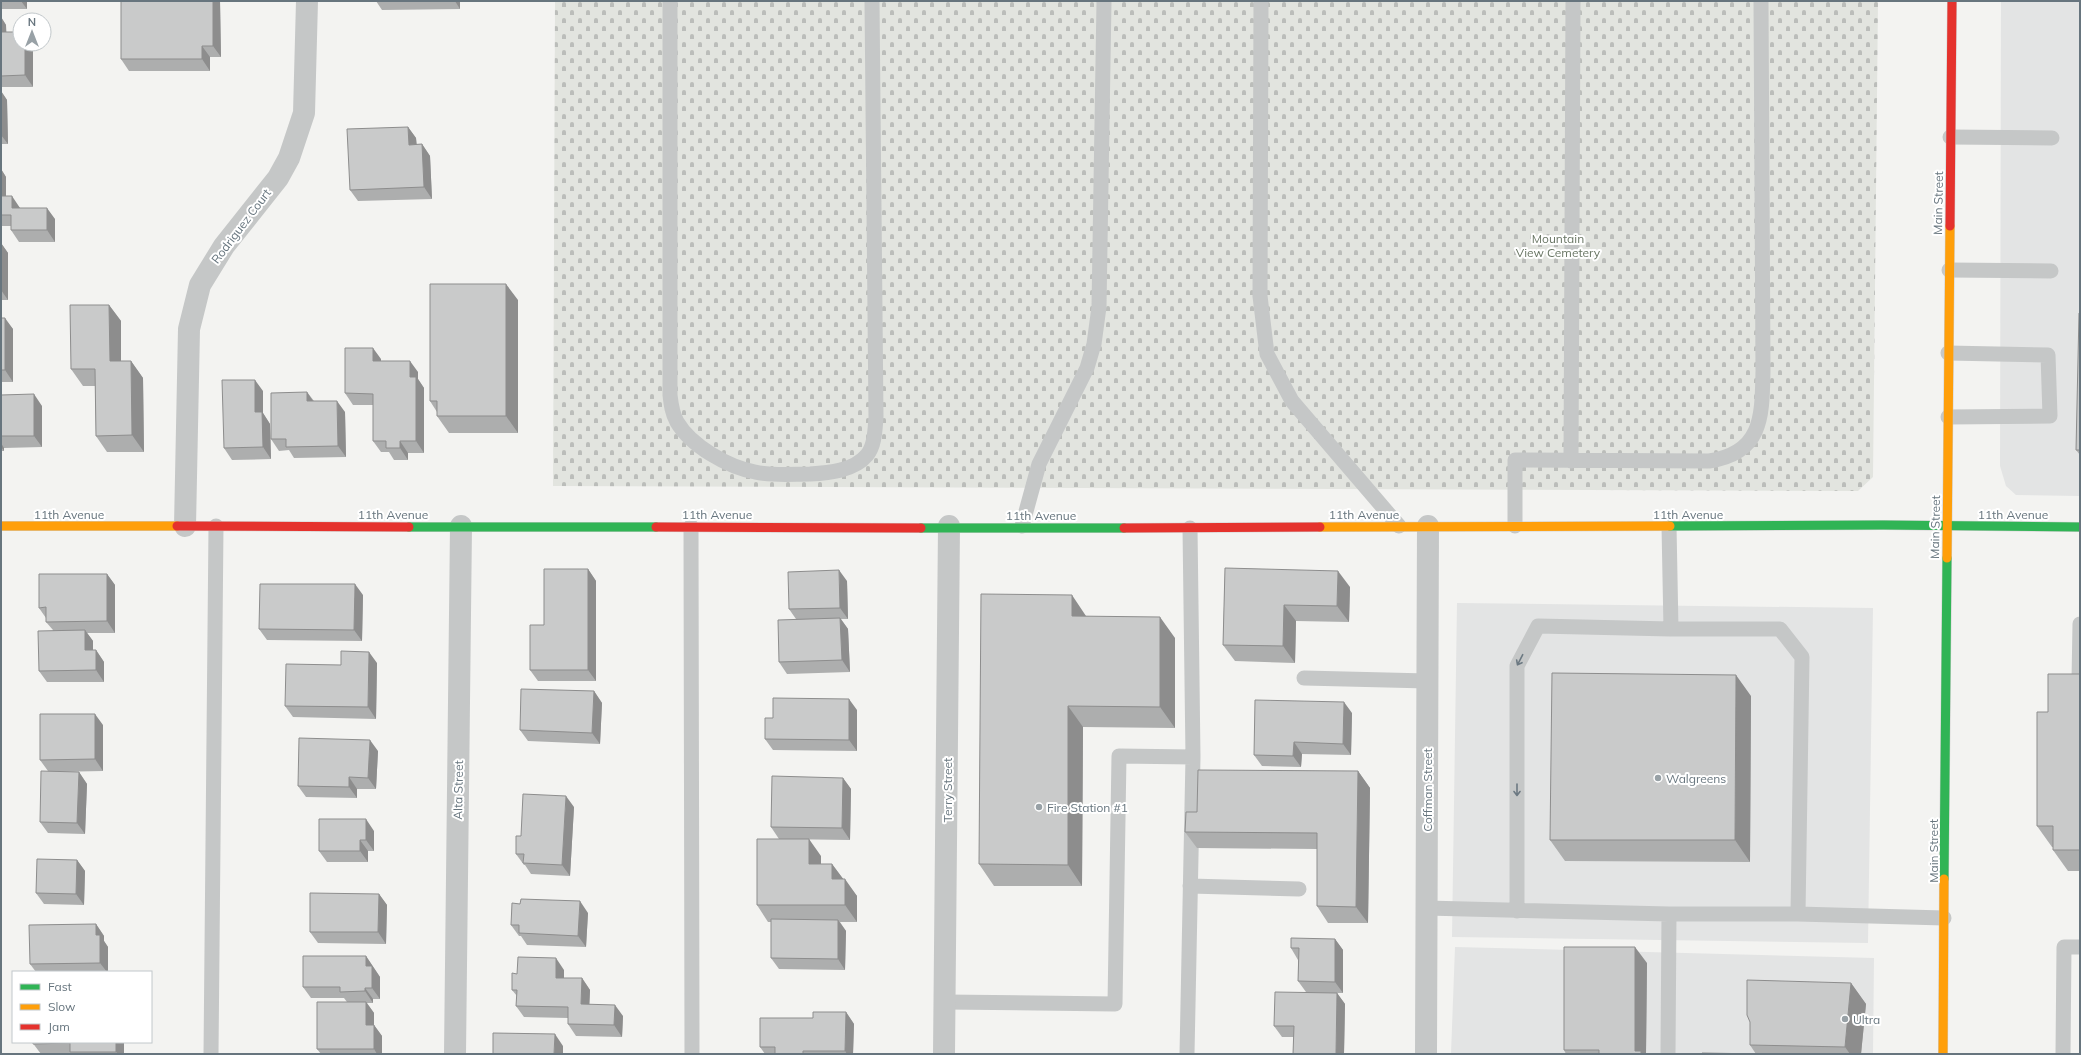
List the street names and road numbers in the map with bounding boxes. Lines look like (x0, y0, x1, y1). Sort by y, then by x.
street label: Main Street (1930, 171, 1946, 235)
street label: Rodriguez Court (208, 186, 274, 266)
street label: Main Street (1927, 495, 1943, 559)
street label: 11th Avenue (34, 507, 104, 522)
street label: 11th Avenue (358, 507, 428, 522)
street label: 11th Avenue (682, 507, 752, 522)
street label: 11th Avenue (1329, 507, 1399, 522)
street label: 11th Avenue (1653, 507, 1723, 522)
street label: 11th Avenue (1978, 507, 2048, 522)
street label: 11th Avenue (1006, 508, 1076, 523)
street label: Coffman Street (1420, 748, 1435, 832)
street label: Terry Street (940, 758, 955, 822)
street label: Alta Street (450, 760, 466, 820)
street label: Main Street (1926, 819, 1941, 883)

